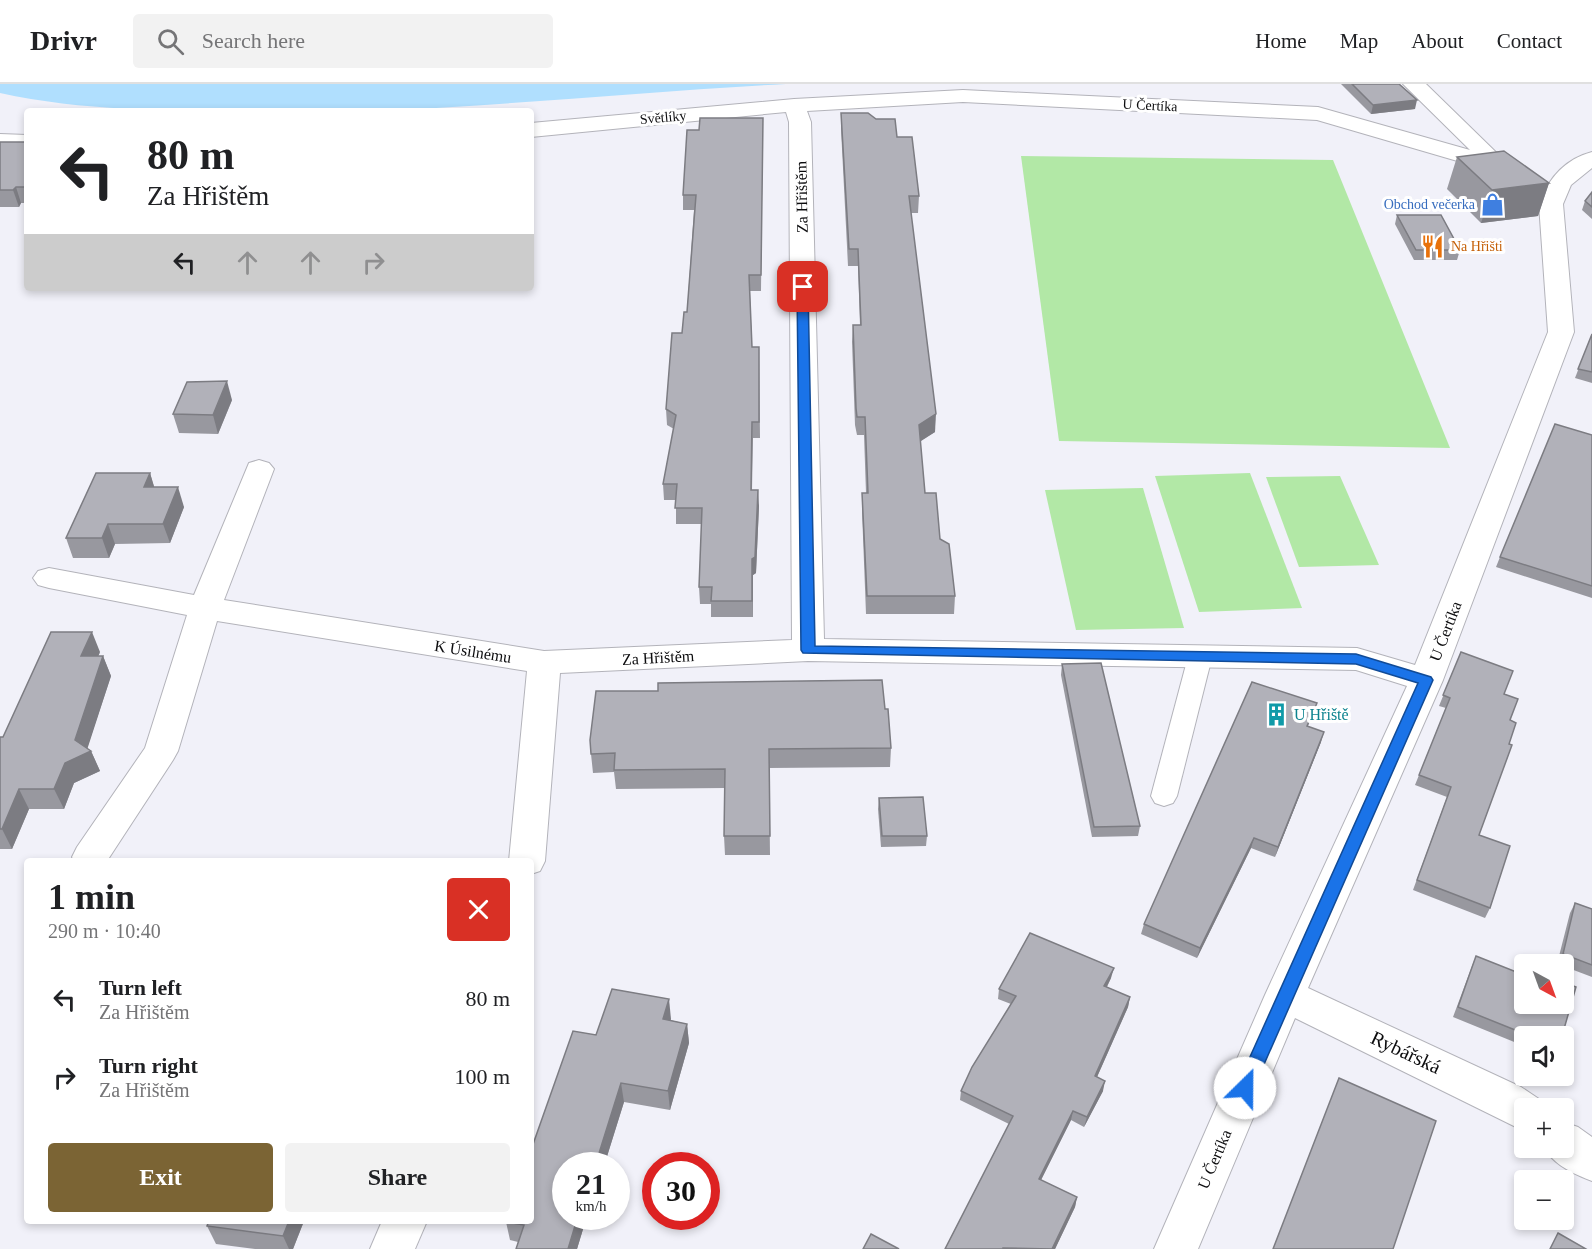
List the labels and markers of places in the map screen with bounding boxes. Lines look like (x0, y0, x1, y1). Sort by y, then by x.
shop icon: Obchod večerka (1480, 191, 1506, 217)
place label: Obchod večerka (1384, 197, 1476, 212)
restaurant icon: Na Hřišti (1420, 233, 1446, 259)
place label: Na Hřišti (1451, 239, 1503, 254)
pin (777, 261, 828, 312)
building icon: U Hřiště (1263, 701, 1289, 727)
place label: U Hřiště (1294, 706, 1349, 723)

